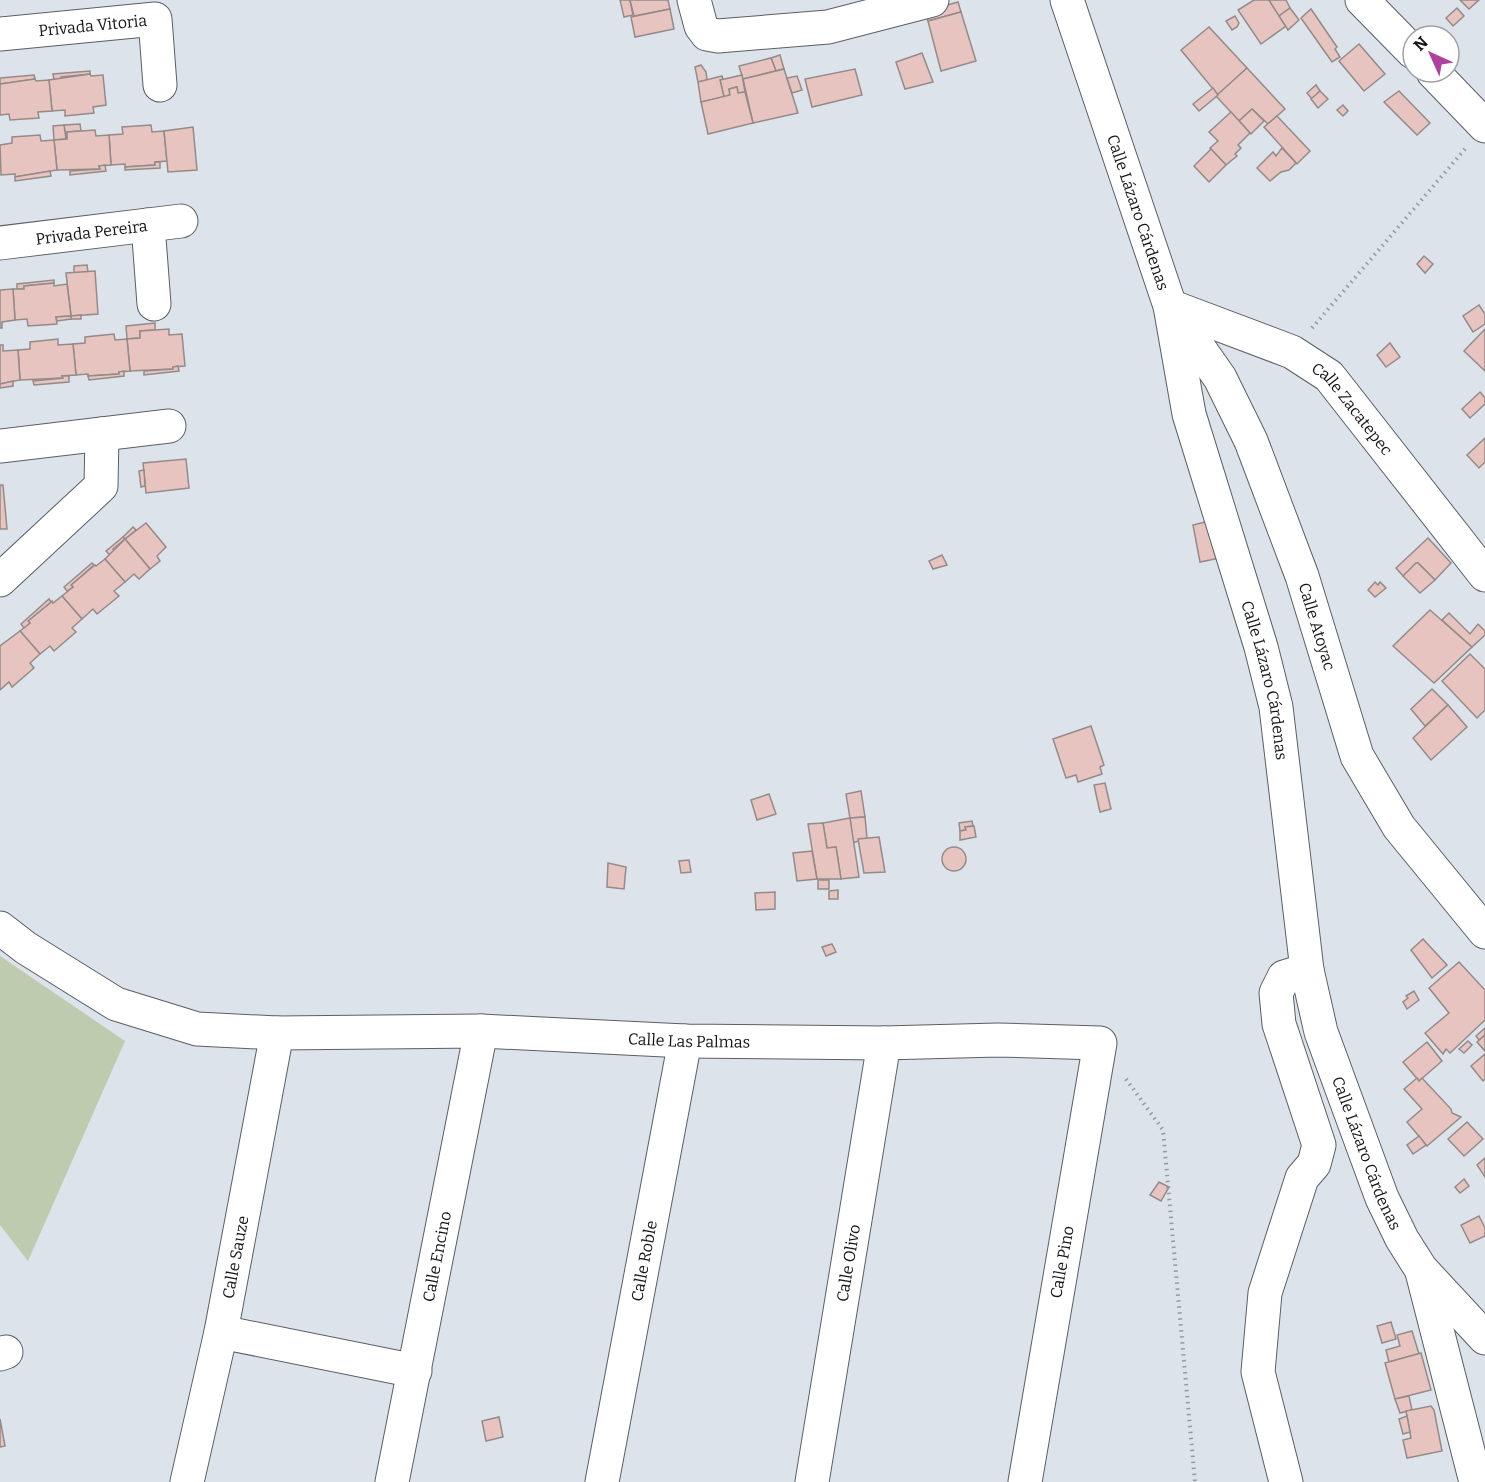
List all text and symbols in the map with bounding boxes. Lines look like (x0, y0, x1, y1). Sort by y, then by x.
street label: Privada Vitoria (37, 10, 148, 40)
north arrow (1401, 24, 1461, 84)
text: N (1410, 33, 1432, 55)
street label: Calle Lázaro Cárdenas (1103, 132, 1174, 293)
street label: Privada Pereira (34, 216, 149, 248)
street label: Calle Zacatepec (1308, 358, 1397, 459)
street label: Calle Atoyac (1295, 580, 1340, 672)
street label: Calle Lázaro Cárdenas (1238, 598, 1292, 761)
street label: Calle Las Palmas (627, 1029, 750, 1051)
street label: Calle Lázaro Cárdenas (1329, 1074, 1406, 1233)
street label: Calle Encino (418, 1209, 455, 1303)
street label: Calle Sauze (218, 1214, 252, 1300)
street label: Calle Roble (627, 1219, 661, 1303)
street label: Calle Olivo (832, 1223, 864, 1303)
street label: Calle Pino (1046, 1224, 1078, 1300)

